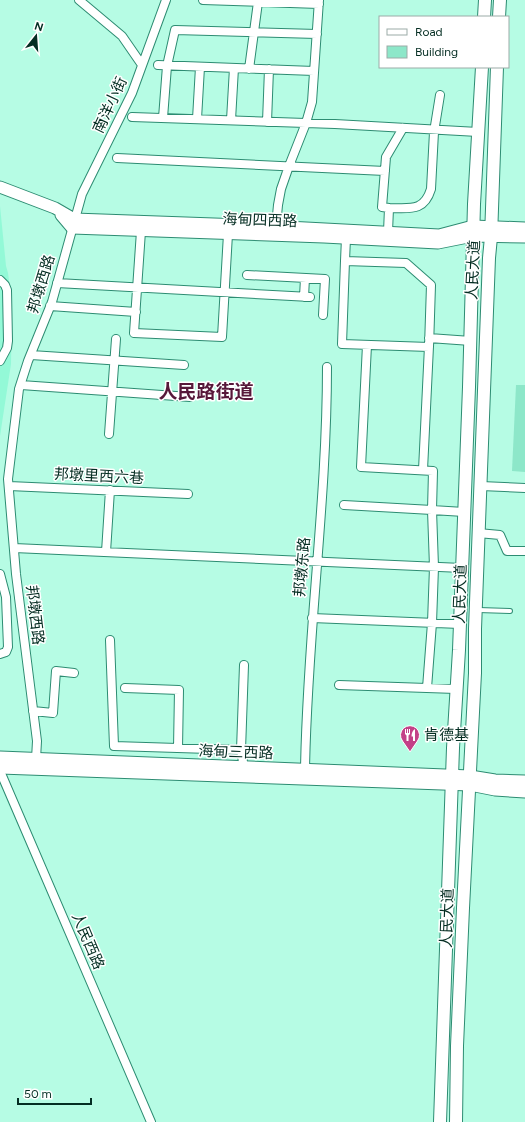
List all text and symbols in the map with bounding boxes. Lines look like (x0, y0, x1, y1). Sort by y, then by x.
north arrow (16, 16, 56, 56)
legend (379, 16, 509, 68)
text: N (33, 19, 45, 34)
text: Road (415, 25, 443, 39)
text: Building (415, 45, 458, 59)
street label: 南洋小街 (89, 74, 131, 136)
street label: 海甸四西路 (222, 210, 298, 230)
street label: 人民大道 (462, 240, 484, 300)
street label: 邦墩西路 (24, 253, 58, 315)
district label: 人民路街道 (158, 380, 254, 403)
street label: 邦墩里西六巷 (54, 465, 144, 487)
street label: 邦墩东路 (290, 536, 314, 598)
street label: 人民大道 (450, 564, 470, 624)
street label: 邦墩西路 (22, 584, 48, 646)
restaurant icon: 肯德基 (399, 724, 421, 752)
place label: 肯德基 (424, 726, 469, 744)
street label: 海甸三西路 (198, 742, 274, 762)
street label: 人民大道 (437, 888, 457, 948)
street label: 人民西路 (68, 910, 108, 972)
scale bar (18, 1080, 91, 1106)
text: 50 m (24, 1087, 52, 1101)

